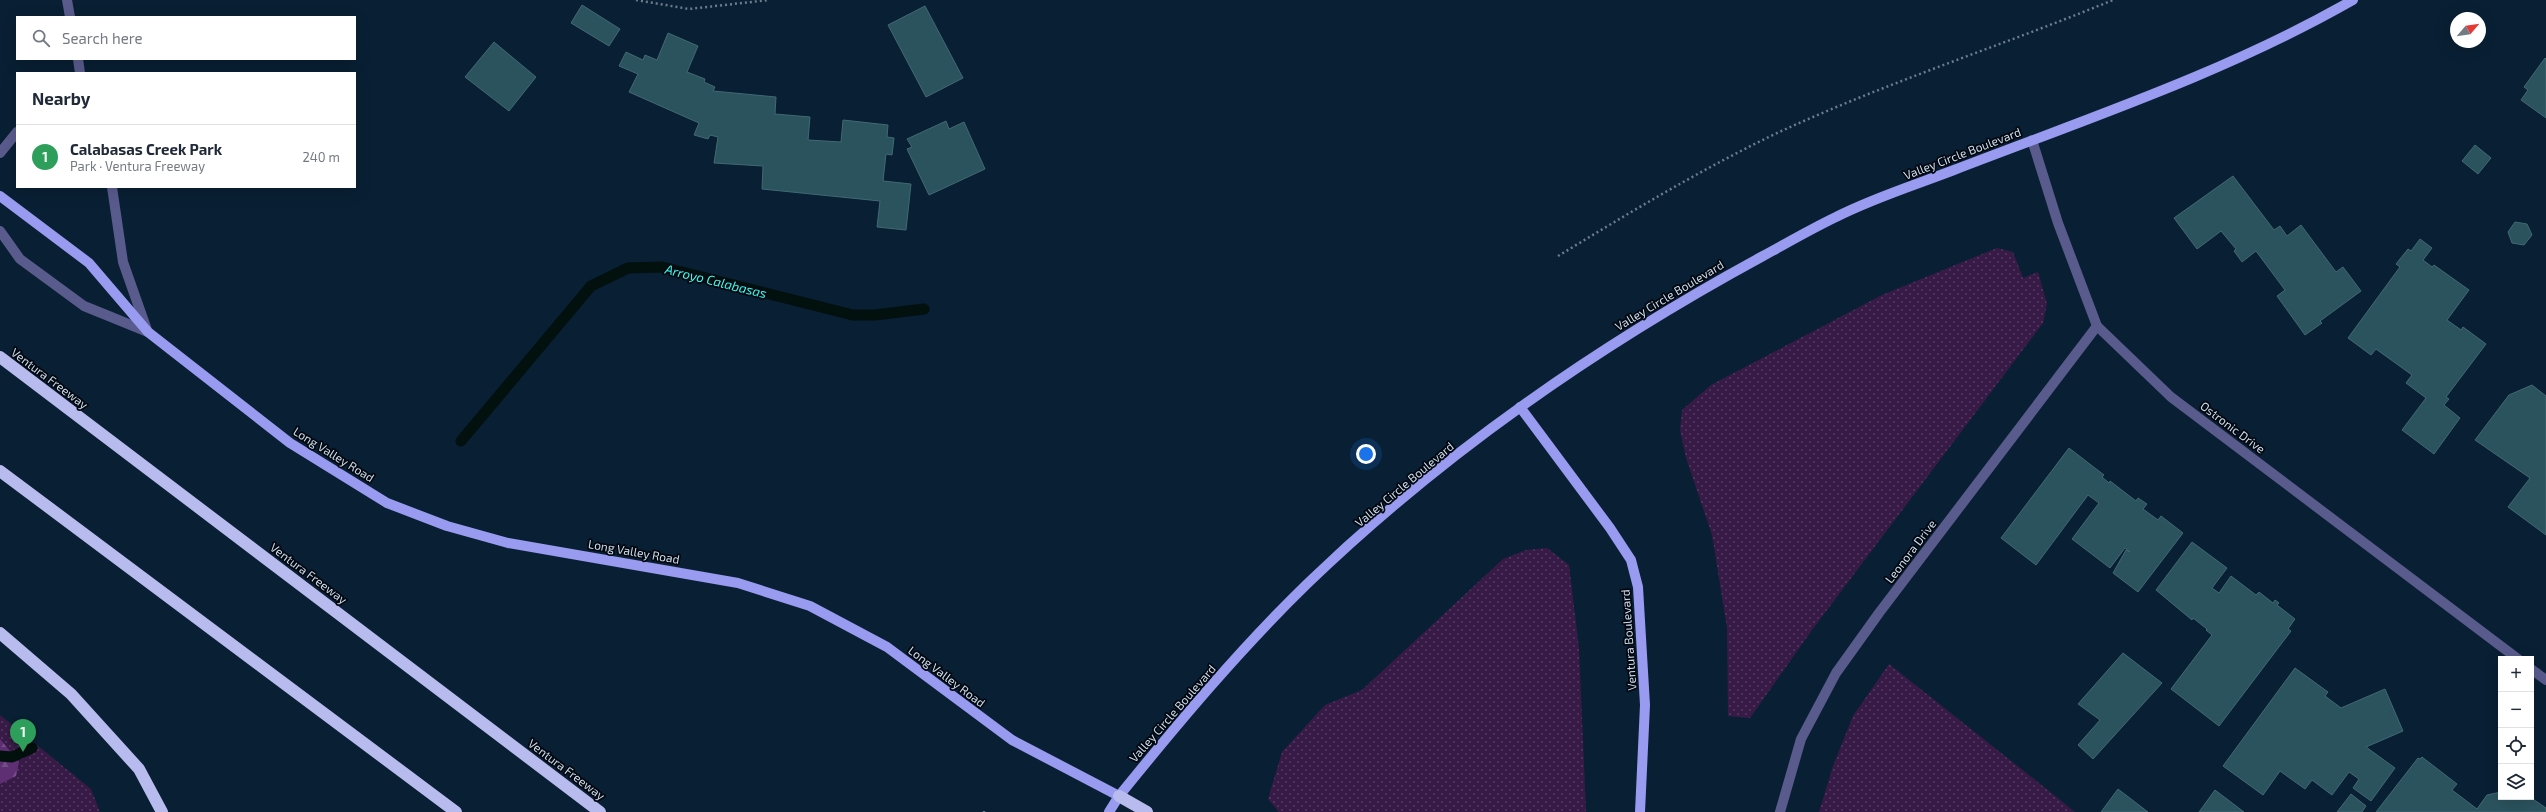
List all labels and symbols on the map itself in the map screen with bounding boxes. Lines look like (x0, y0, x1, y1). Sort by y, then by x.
north arrow (2450, 12, 2486, 48)
street label: Valley Circle Boulevard (1901, 124, 2023, 182)
street label: Valley Circle Boulevard (1612, 257, 1726, 333)
water label: Arroyo Calabasas (662, 260, 769, 301)
street label: Ventura Freeway (9, 345, 92, 412)
street label: Ostronic Drive (2198, 398, 2268, 456)
street label: Long Valley Road (291, 424, 377, 484)
street label: Valley Circle Boulevard (1352, 439, 1456, 529)
your location (1356, 444, 1376, 464)
street label: Leonora Drive (1882, 517, 1938, 585)
street label: Long Valley Road (587, 536, 681, 566)
street label: Ventura Freeway (268, 540, 351, 607)
street label: Ventura Boulevard (1617, 589, 1639, 691)
street label: Long Valley Road (906, 643, 988, 709)
street label: Valley Circle Boulevard (1126, 661, 1218, 765)
pin: 1 (10, 719, 36, 752)
street label: Ventura Freeway (526, 736, 609, 803)

